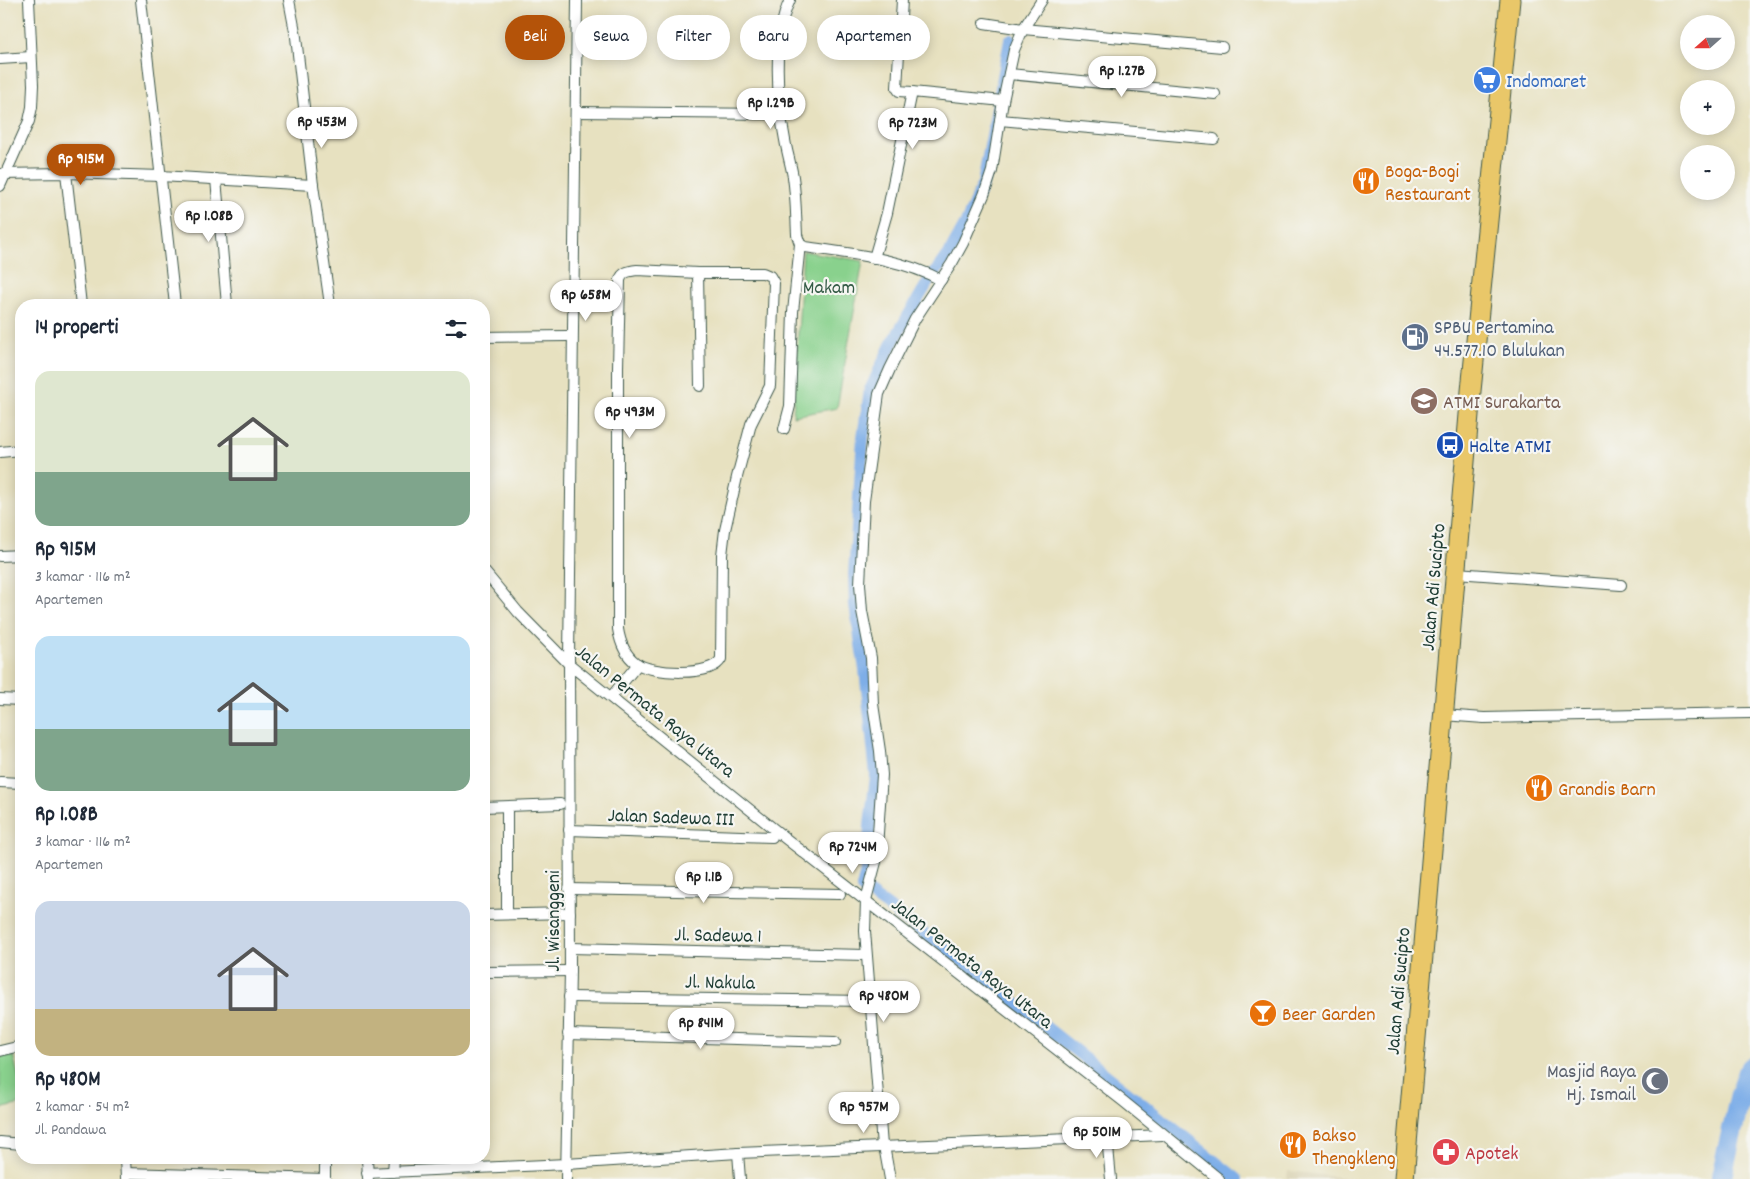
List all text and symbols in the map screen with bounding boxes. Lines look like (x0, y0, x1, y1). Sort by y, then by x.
chip: Beli (505, 15, 565, 60)
chip: Sewa (575, 15, 647, 60)
chip: Filter (657, 15, 730, 60)
chip: Baru (740, 15, 807, 60)
chip: Apartemen (817, 15, 930, 60)
north arrow (1680, 15, 1735, 70)
map controls (1680, 15, 1735, 200)
pin: Rp 1.27B (1070, 56, 1174, 98)
text: Rp 1.27B (1099, 60, 1145, 83)
supermarket icon: Indomaret (1472, 65, 1502, 95)
place label: Indomaret (1506, 69, 1586, 97)
button: + (1680, 80, 1735, 135)
pin: Rp 1.29B (719, 88, 823, 130)
text: Rp 1.29B (748, 92, 794, 115)
pin: Rp 453M (276, 106, 368, 149)
pin: Rp 723M (867, 108, 959, 150)
text: Rp 453M (297, 111, 347, 134)
text: Rp 723M (889, 112, 937, 135)
pin: Rp 915M (35, 144, 127, 186)
button: − (1680, 145, 1735, 200)
text: Rp 915M (58, 148, 104, 171)
place label: Boga-Bogi Restaurant (1385, 159, 1471, 210)
restaurant icon: Boga-Bogi Restaurant (1351, 166, 1381, 196)
pin: Rp 1.08B (157, 200, 261, 243)
text: Rp 1.08B (185, 205, 233, 228)
park label: Makam (803, 275, 855, 303)
pin: Rp 658M (540, 280, 632, 322)
text: Rp 658M (561, 284, 611, 307)
text: 14 properti (35, 314, 118, 344)
icon: filters (442, 315, 470, 343)
place label: SPBU Pertamina 44.577.10 Blulukan (1434, 315, 1565, 366)
fuel station icon: SPBU Pertamina 44.577.10 Blulukan (1400, 322, 1430, 352)
school or university icon: ATMI Surakarta (1409, 386, 1439, 416)
place label: ATMI Surakarta (1443, 390, 1561, 418)
pin: Rp 493M (584, 396, 676, 439)
text: Rp 493M (605, 401, 655, 424)
icon: home (208, 404, 298, 494)
bus stop icon: Halte ATMI (1435, 430, 1465, 460)
place label: Halte ATMI (1469, 434, 1551, 462)
street label: Jalan Adi Sucipto (1415, 522, 1455, 652)
text: Rp 915M (35, 536, 96, 566)
text: 3 kamar · 116 m² (35, 566, 131, 589)
text: Apartemen (35, 589, 103, 612)
street label: Jalan Permata Raya Utara (568, 639, 741, 786)
icon: home (208, 669, 298, 759)
restaurant icon: Grandis Barn (1524, 773, 1554, 803)
place label: Grandis Barn (1558, 777, 1656, 805)
text: Rp 1.08B (35, 801, 98, 831)
street label: Jalan Sadewa III (607, 803, 735, 835)
text: 3 kamar · 116 m² (35, 831, 131, 854)
pin: Rp 724M (807, 832, 899, 874)
text: Rp 724M (829, 836, 877, 859)
text: Apartemen (35, 854, 103, 877)
pin: Rp 1.1B (658, 862, 750, 904)
text: Rp 1.1B (686, 866, 722, 889)
street label: Jl. Wisanggeni (541, 870, 569, 972)
street label: Jalan Permata Raya Utara (884, 892, 1059, 1037)
street label: Jl. Sadewa 1 (674, 922, 762, 952)
street label: Jalan Adi Sucipto (1380, 926, 1420, 1056)
icon: home (208, 934, 298, 1024)
street label: Jl. Nakula (685, 969, 756, 999)
pin: Rp 480M (838, 980, 930, 1023)
text: Rp 480M (859, 985, 909, 1008)
bar icon: Beer Garden (1248, 998, 1278, 1028)
place label: Beer Garden (1282, 1002, 1375, 1030)
pin: Rp 841M (655, 1008, 747, 1050)
text: Rp 841M (679, 1012, 723, 1035)
place label: Masjid Raya Hj. Ismail (1547, 1059, 1637, 1110)
text: Rp 480M (35, 1066, 101, 1096)
mosque icon: Masjid Raya Hj. Ismail (1640, 1066, 1670, 1096)
pin: Rp 957M (818, 1092, 910, 1134)
text: 2 kamar · 54 m² (35, 1096, 130, 1119)
text: Rp 957M (839, 1096, 889, 1119)
pin: Rp 501M (1051, 1116, 1143, 1159)
text: Jl. Pandawa (35, 1119, 106, 1142)
text: Rp 501M (1073, 1121, 1121, 1144)
place label: Bakso Thengkleng (1312, 1123, 1396, 1174)
restaurant icon: Bakso Thengkleng (1278, 1130, 1308, 1160)
pharmacy icon: Apotek (1431, 1137, 1461, 1167)
place label: Apotek (1465, 1141, 1518, 1169)

